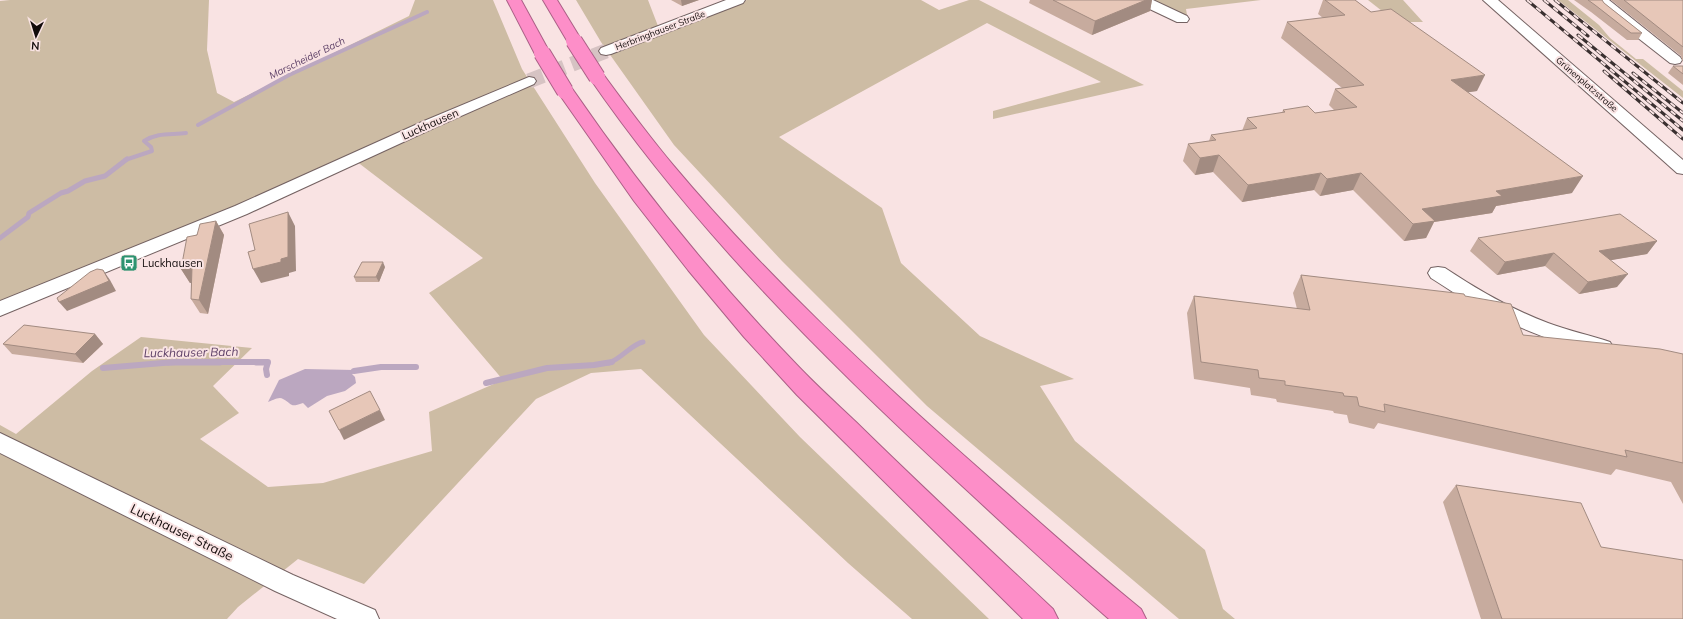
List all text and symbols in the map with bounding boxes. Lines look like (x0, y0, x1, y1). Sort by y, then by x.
street label: Herbringhauser Straße (614, 8, 707, 52)
north arrow (16, 16, 56, 56)
water label: Marscheider Bach (267, 34, 347, 82)
text: N (31, 39, 40, 53)
street label: Grünenplatzstraße (1554, 54, 1620, 114)
street label: Luckhausen (399, 105, 461, 143)
bus stop icon: Luckhausen (119, 253, 139, 273)
place label: Luckhausen (142, 256, 203, 270)
water label: Luckhauser Bach (143, 344, 239, 360)
street label: Luckhauser Straße (128, 500, 236, 564)

